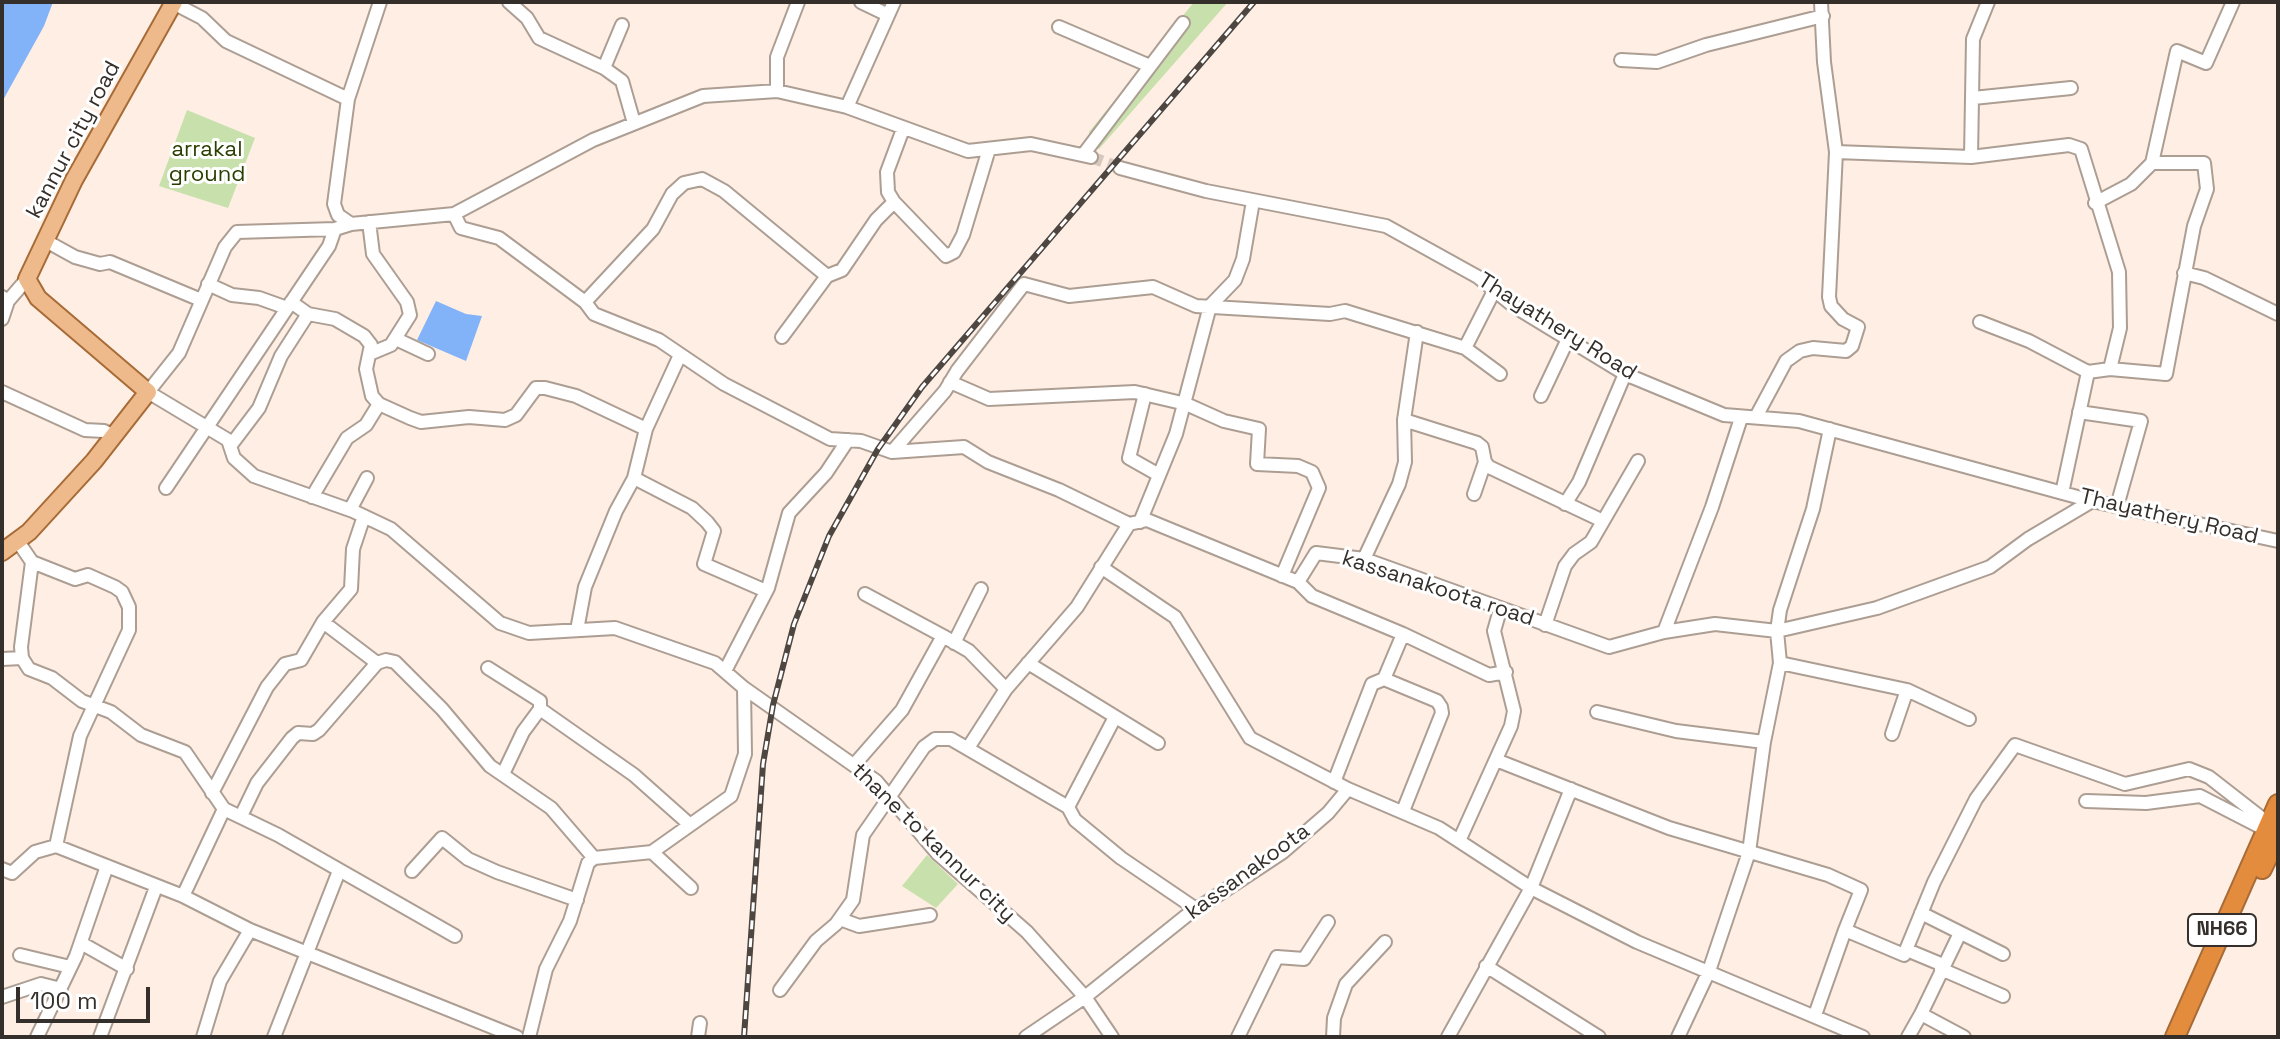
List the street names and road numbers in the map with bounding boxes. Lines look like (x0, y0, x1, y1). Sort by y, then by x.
street label: kannur city road (21, 57, 127, 223)
street label: Thayathery Road (1473, 268, 1641, 386)
street label: Thayathery Road (2077, 484, 2261, 550)
street label: kassanakoota road (1339, 545, 1537, 633)
street label: thane to kannur city (845, 758, 1021, 928)
street label: kassanakoota (1181, 818, 1315, 926)
road number: NH66 (2188, 914, 2256, 946)

